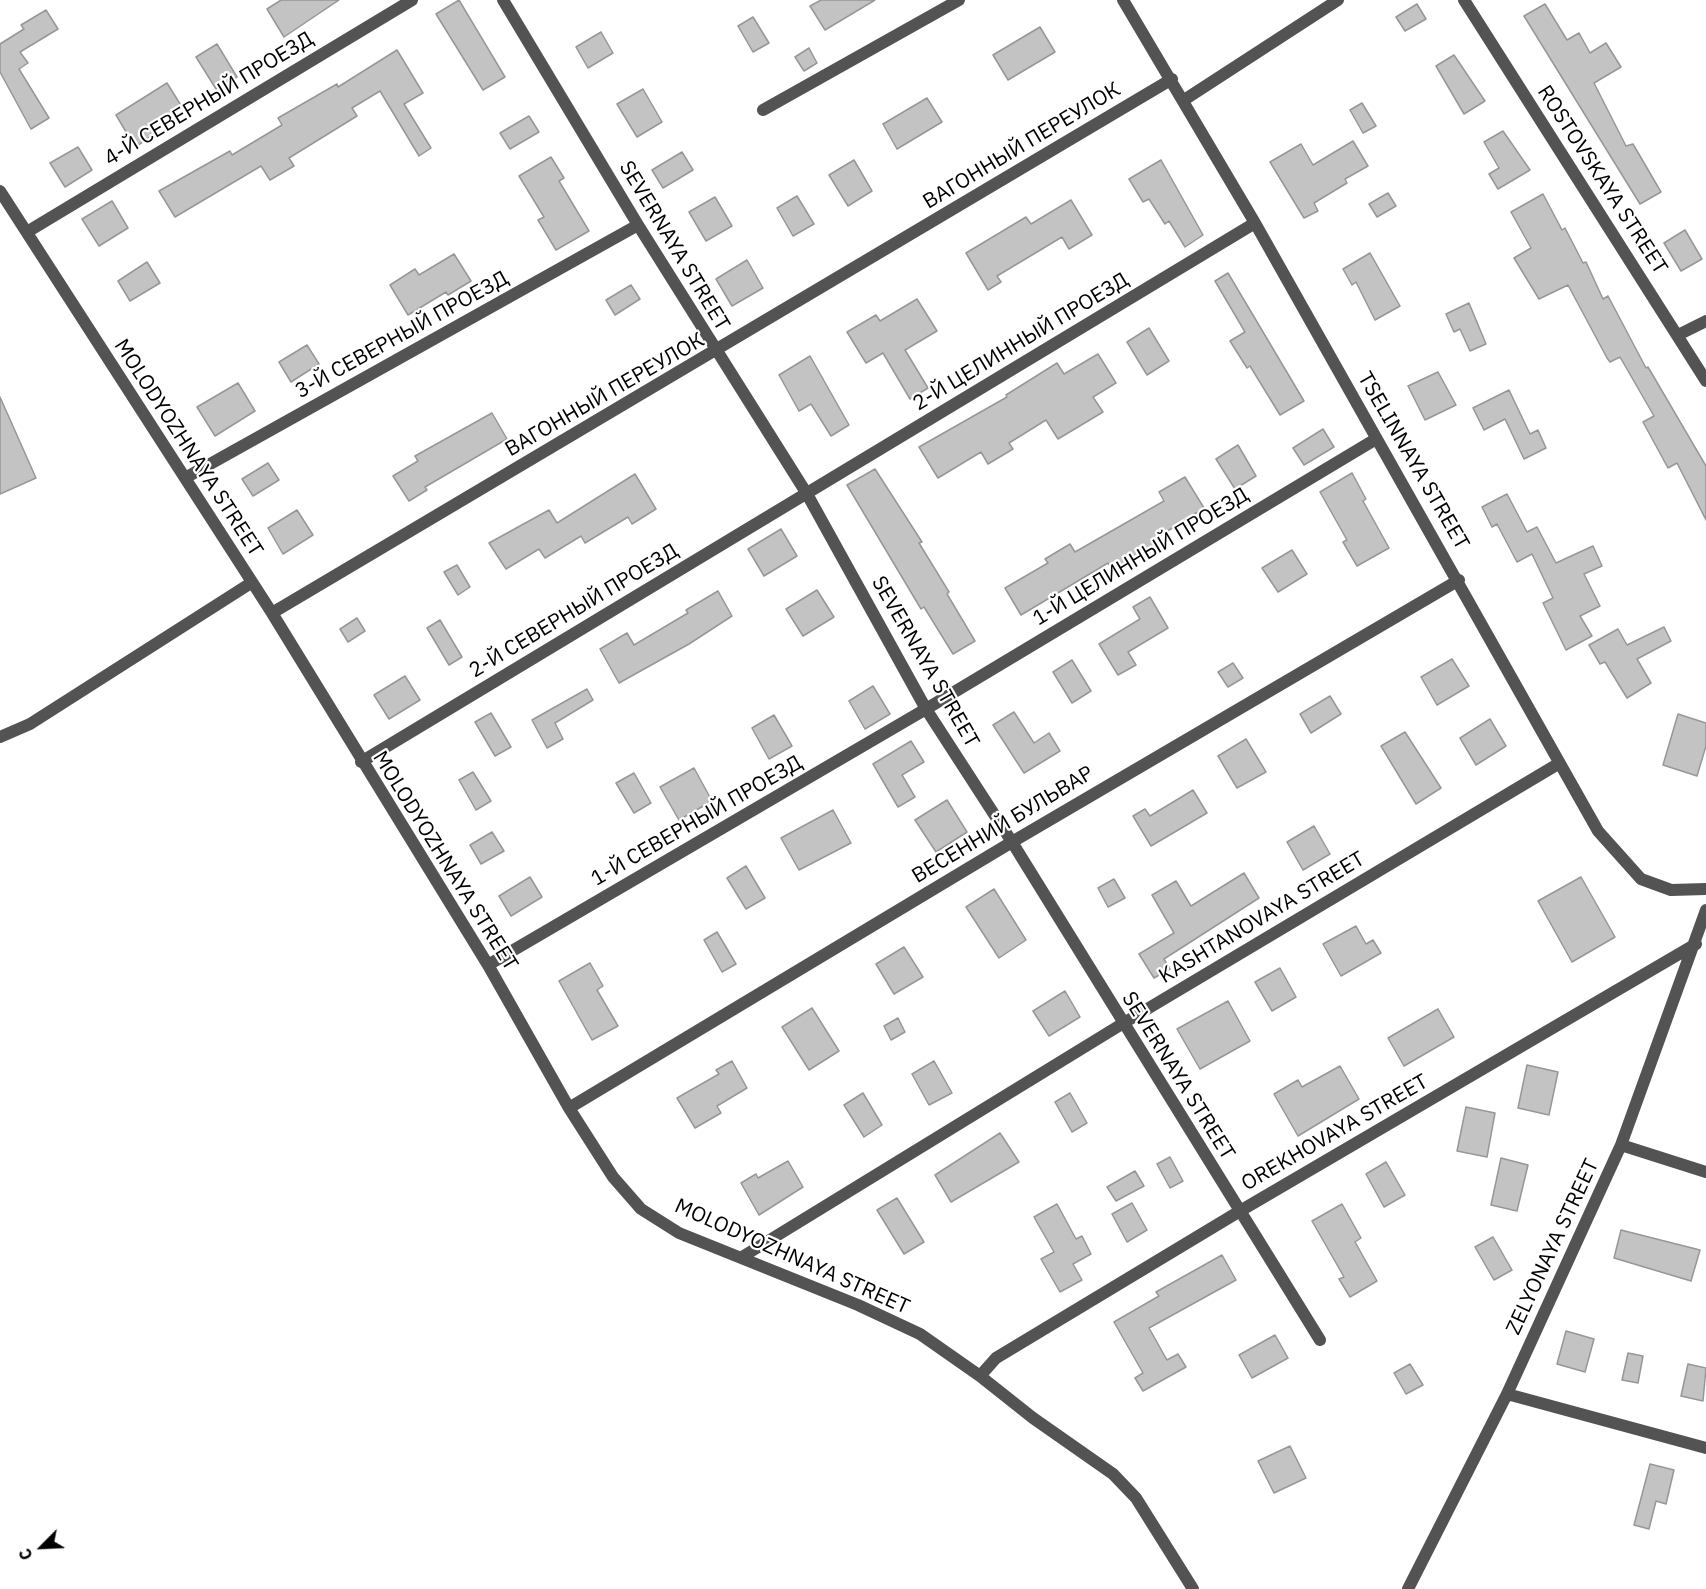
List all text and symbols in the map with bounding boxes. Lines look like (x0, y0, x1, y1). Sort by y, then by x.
street label: 4-Й СЕВЕРНЫЙ ПРОЕЗД (100, 26, 318, 172)
street label: ВАГОННЫЙ ПЕРЕУЛОК (919, 77, 1125, 215)
street label: ROSTOVSKAYA STREET (1531, 81, 1673, 279)
street label: SEVERNAYA STREET (613, 157, 735, 335)
street label: 3-Й СЕВЕРНЫЙ ПРОЕЗД (291, 266, 513, 404)
street label: 2-Й ЦЕЛИННЫЙ ПРОЕЗД (909, 268, 1133, 416)
street label: ВАГОННЫЙ ПЕРЕУЛОК (501, 328, 709, 462)
street label: MOLODYOZHNAYA STREET (108, 334, 268, 562)
street label: TSELINNAYA STREET (1352, 368, 1474, 554)
street label: 1-Й ЦЕЛИННЫЙ ПРОЕЗД (1029, 483, 1253, 631)
street label: 2-Й СЕВЕРНЫЙ ПРОЕЗД (465, 538, 683, 684)
street label: SEVERNAYA STREET (866, 572, 984, 752)
street label: MOLODYOZHNAYA STREET (367, 746, 523, 976)
street label: 1-Й СЕВЕРНЫЙ ПРОЕЗД (587, 750, 807, 892)
street label: ВЕСЕННИЙ БУЛЬВАР (908, 761, 1098, 889)
street label: KASHTANOVAYA STREET (1155, 847, 1369, 989)
street label: SEVERNAYA STREET (1116, 987, 1240, 1165)
street label: OREKHOVAYA STREET (1237, 1069, 1433, 1197)
street label: ZELYONAYA STREET (1501, 1155, 1605, 1339)
street label: MOLODYOZHNAYA STREET (671, 1194, 913, 1320)
north arrow (12, 1517, 72, 1577)
text: С (14, 1546, 37, 1563)

